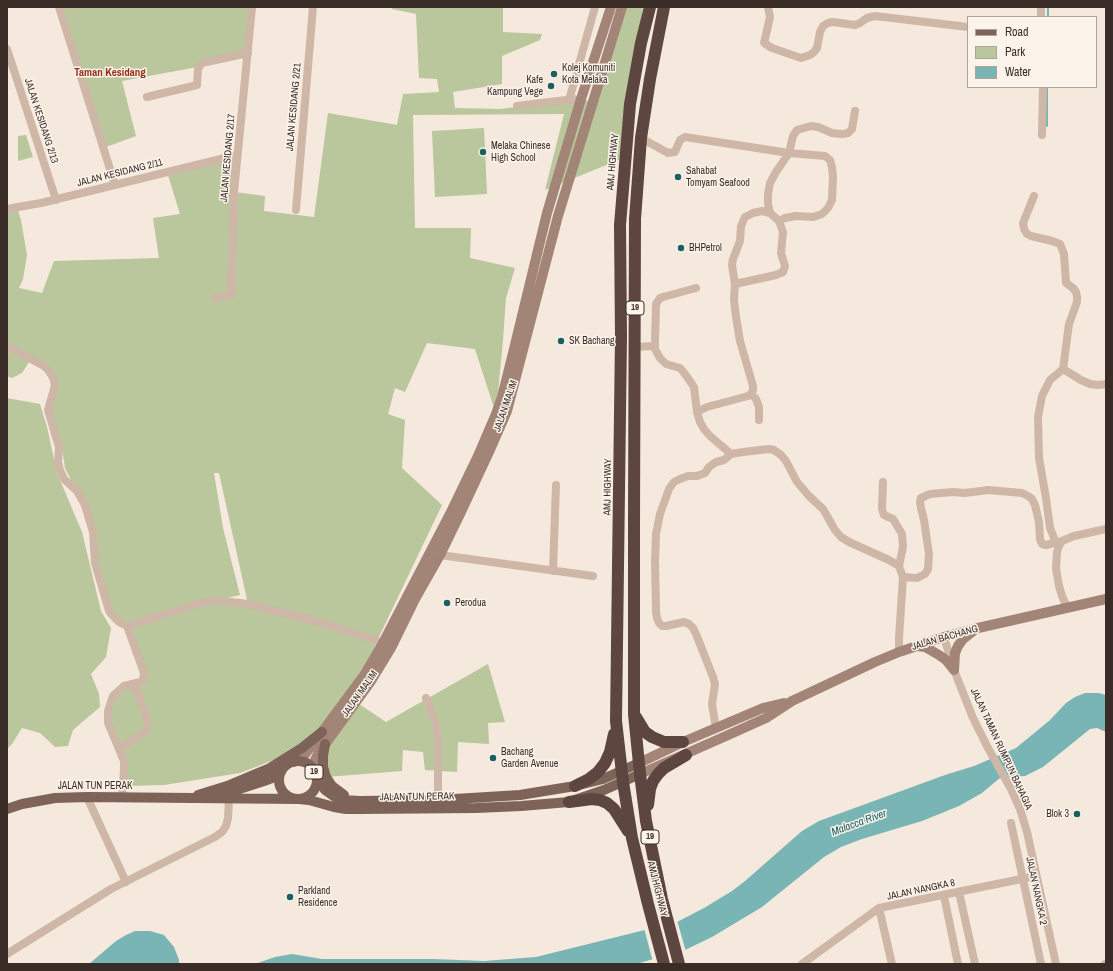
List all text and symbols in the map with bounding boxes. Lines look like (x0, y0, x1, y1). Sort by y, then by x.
legend (967, 16, 1097, 88)
text: Road (1005, 24, 1029, 40)
text: Park (1005, 44, 1025, 60)
street label: JALAN KESIDANG 2/21 (284, 62, 304, 152)
place label: Kolej Komuniti Kota Melaka (562, 62, 615, 86)
text: Water (1005, 64, 1031, 80)
district label: Taman Kesidang (74, 66, 146, 80)
marker: Kolej Komuniti Kota Melaka (549, 69, 559, 79)
place label: Kafe Kampung Vege (487, 74, 543, 98)
street label: JALAN KESIDANG 2/13 (22, 77, 60, 165)
marker: Kafe Kampung Vege (546, 81, 556, 91)
street label: JALAN KESIDANG 2/17 (218, 113, 238, 203)
street label: AMJ HIGHWAY (605, 133, 621, 191)
place label: Melaka Chinese High School (491, 140, 550, 164)
marker: Melaka Chinese High School (478, 147, 488, 157)
street label: JALAN KESIDANG 2/11 (76, 157, 164, 189)
place label: Sahabat Tomyam Seafood (686, 165, 750, 188)
marker: Sahabat Tomyam Seafood (673, 172, 683, 182)
place label: BHPetrol (689, 242, 722, 254)
marker: BHPetrol (676, 243, 686, 253)
road number: 19 (626, 301, 644, 315)
place label: SK Bachang (569, 335, 615, 347)
marker: SK Bachang (556, 336, 566, 346)
street label: JALAN MALIM (492, 379, 520, 433)
street label: AMJ HIGHWAY (602, 458, 614, 516)
place label: Perodua (455, 597, 486, 609)
marker: Perodua (442, 598, 452, 608)
street label: JALAN BACHANG (910, 623, 980, 653)
street label: JALAN MALIM (340, 669, 380, 719)
street label: JALAN TAMAN RUMPUN BAHAGIA (967, 686, 1035, 812)
place label: Bachang Garden Avenue (501, 746, 558, 770)
marker: Bachang Garden Avenue (488, 753, 498, 763)
road number: 19 (305, 765, 323, 779)
street label: JALAN TUN PERAK (58, 780, 132, 792)
street label: JALAN TUN PERAK (380, 790, 454, 804)
water label: Malacca River (830, 807, 888, 839)
place label: Blok 3 (1046, 808, 1069, 820)
marker: Blok 3 (1072, 809, 1082, 819)
road number: 19 (641, 830, 659, 844)
street label: JALAN NANGKA 2 (1023, 856, 1049, 926)
street label: AMJ HIGHWAY (644, 860, 670, 918)
street label: JALAN NANGKA 8 (886, 877, 956, 903)
place label: Parkland Residence (298, 885, 337, 908)
marker: Parkland Residence (285, 892, 295, 902)

